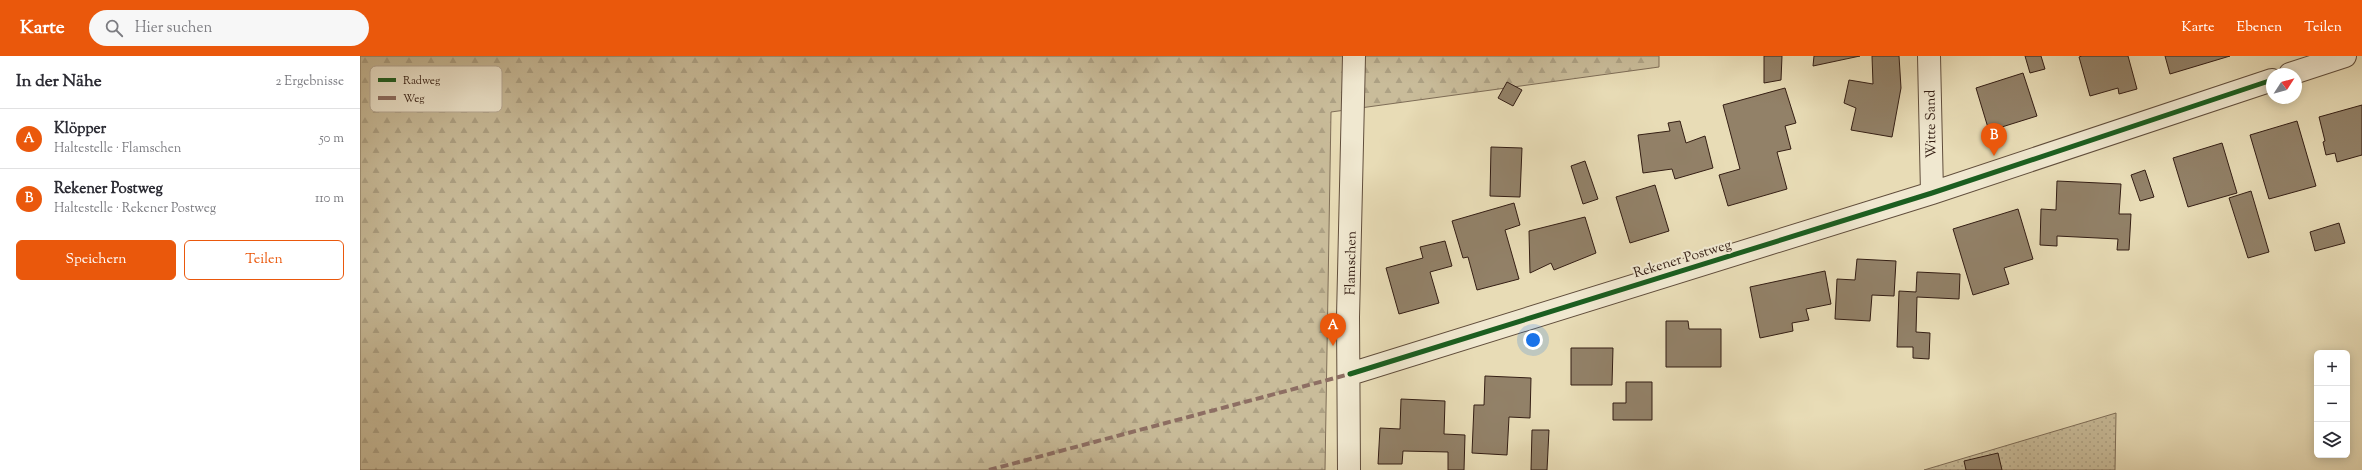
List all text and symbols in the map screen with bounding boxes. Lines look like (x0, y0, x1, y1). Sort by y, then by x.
search box (89, 10, 369, 46)
text: Karte (20, 15, 65, 42)
icon: search (103, 17, 125, 39)
text: Hier suchen (135, 18, 212, 39)
text: Karte (2182, 18, 2215, 38)
text: Ebenen (2237, 18, 2282, 38)
text: Teilen (2304, 18, 2342, 38)
legend (370, 66, 502, 112)
north arrow (2266, 68, 2302, 104)
text: In der Nähe (16, 70, 102, 94)
text: 2 Ergebnisse (275, 73, 344, 91)
text: Radweg (403, 73, 441, 89)
street label: Witte Sand (1921, 89, 1943, 158)
text: Weg (403, 91, 425, 107)
text: Klöpper (54, 119, 106, 140)
pin: B (1981, 123, 2007, 156)
text: A (24, 130, 34, 148)
text: 50 m (319, 130, 344, 148)
text: Haltestelle · Flamschen (54, 140, 182, 158)
text: Rekener Postweg (54, 179, 163, 200)
text: B (25, 190, 33, 208)
text: 110 m (315, 190, 344, 208)
text: Haltestelle · Rekener Postweg (54, 200, 216, 218)
street label: Flamschen (1341, 231, 1363, 295)
street label: Rekener Postweg (1631, 235, 1734, 284)
button: Speichern (16, 240, 176, 280)
button: Teilen (184, 240, 344, 280)
pin: A (1320, 313, 1346, 346)
your location (1523, 330, 1543, 350)
map controls (2314, 350, 2350, 458)
button: + (2314, 350, 2350, 386)
button: − (2314, 386, 2350, 422)
button: layers (2314, 422, 2350, 458)

